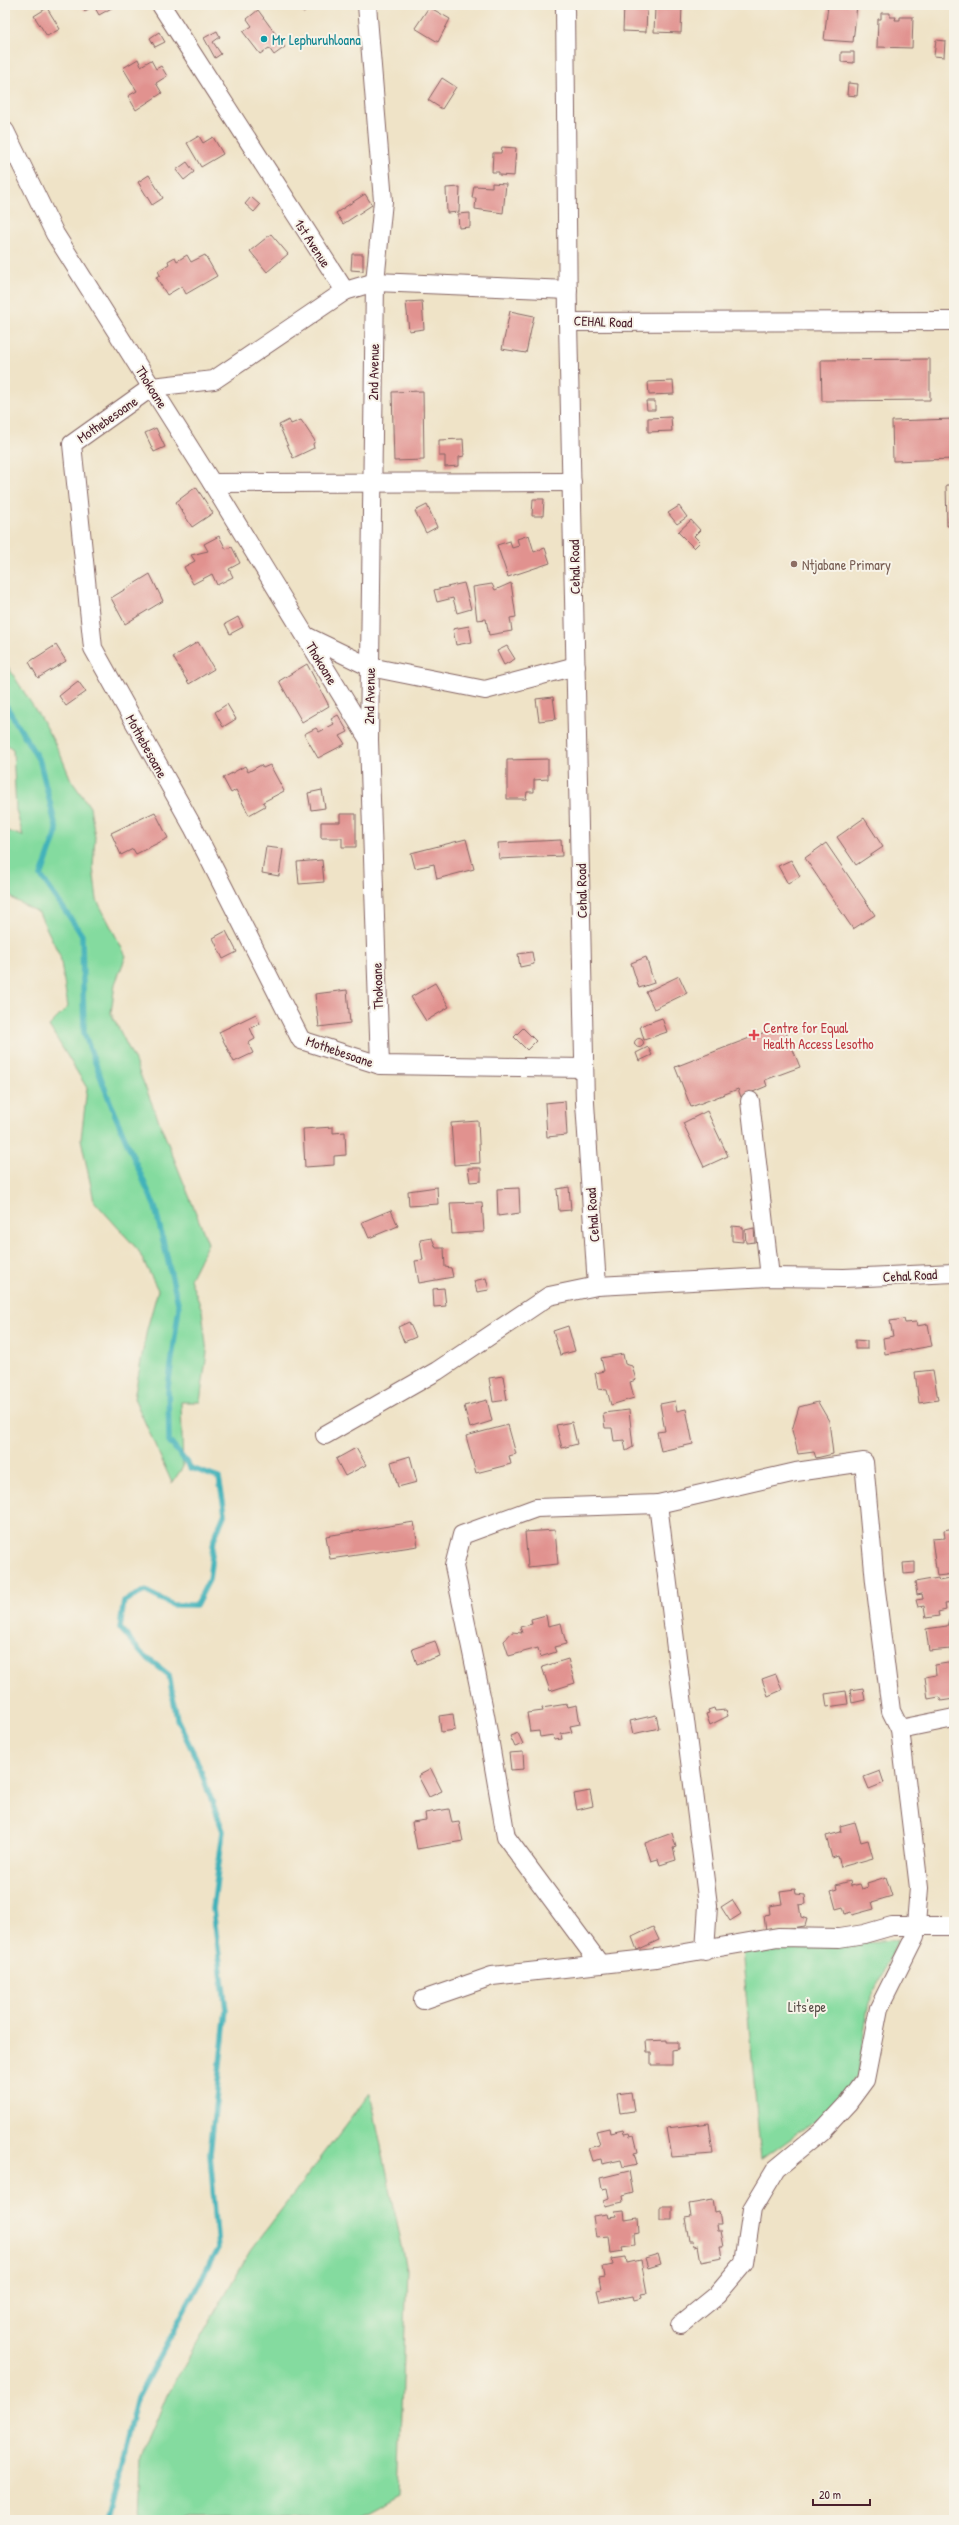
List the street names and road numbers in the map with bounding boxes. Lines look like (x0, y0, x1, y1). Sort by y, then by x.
street label: 1st Avenue (290, 215, 336, 271)
street label: CEHAL Road (573, 310, 633, 332)
street label: 2nd Avenue (363, 343, 383, 401)
street label: Thokoane (132, 362, 173, 412)
street label: Mothebesoane (73, 391, 141, 447)
street label: Cehal Road (564, 539, 584, 594)
street label: Thokoane (302, 638, 342, 688)
street label: 2nd Avenue (359, 667, 379, 725)
street label: Mothebesoane (122, 711, 172, 782)
street label: Cehal Road (571, 863, 591, 918)
street label: Thokoane (367, 962, 387, 1010)
street label: Mothebesoane (304, 1031, 377, 1072)
street label: Cehal Road (581, 1187, 603, 1243)
street label: Cehal Road (882, 1264, 938, 1286)

